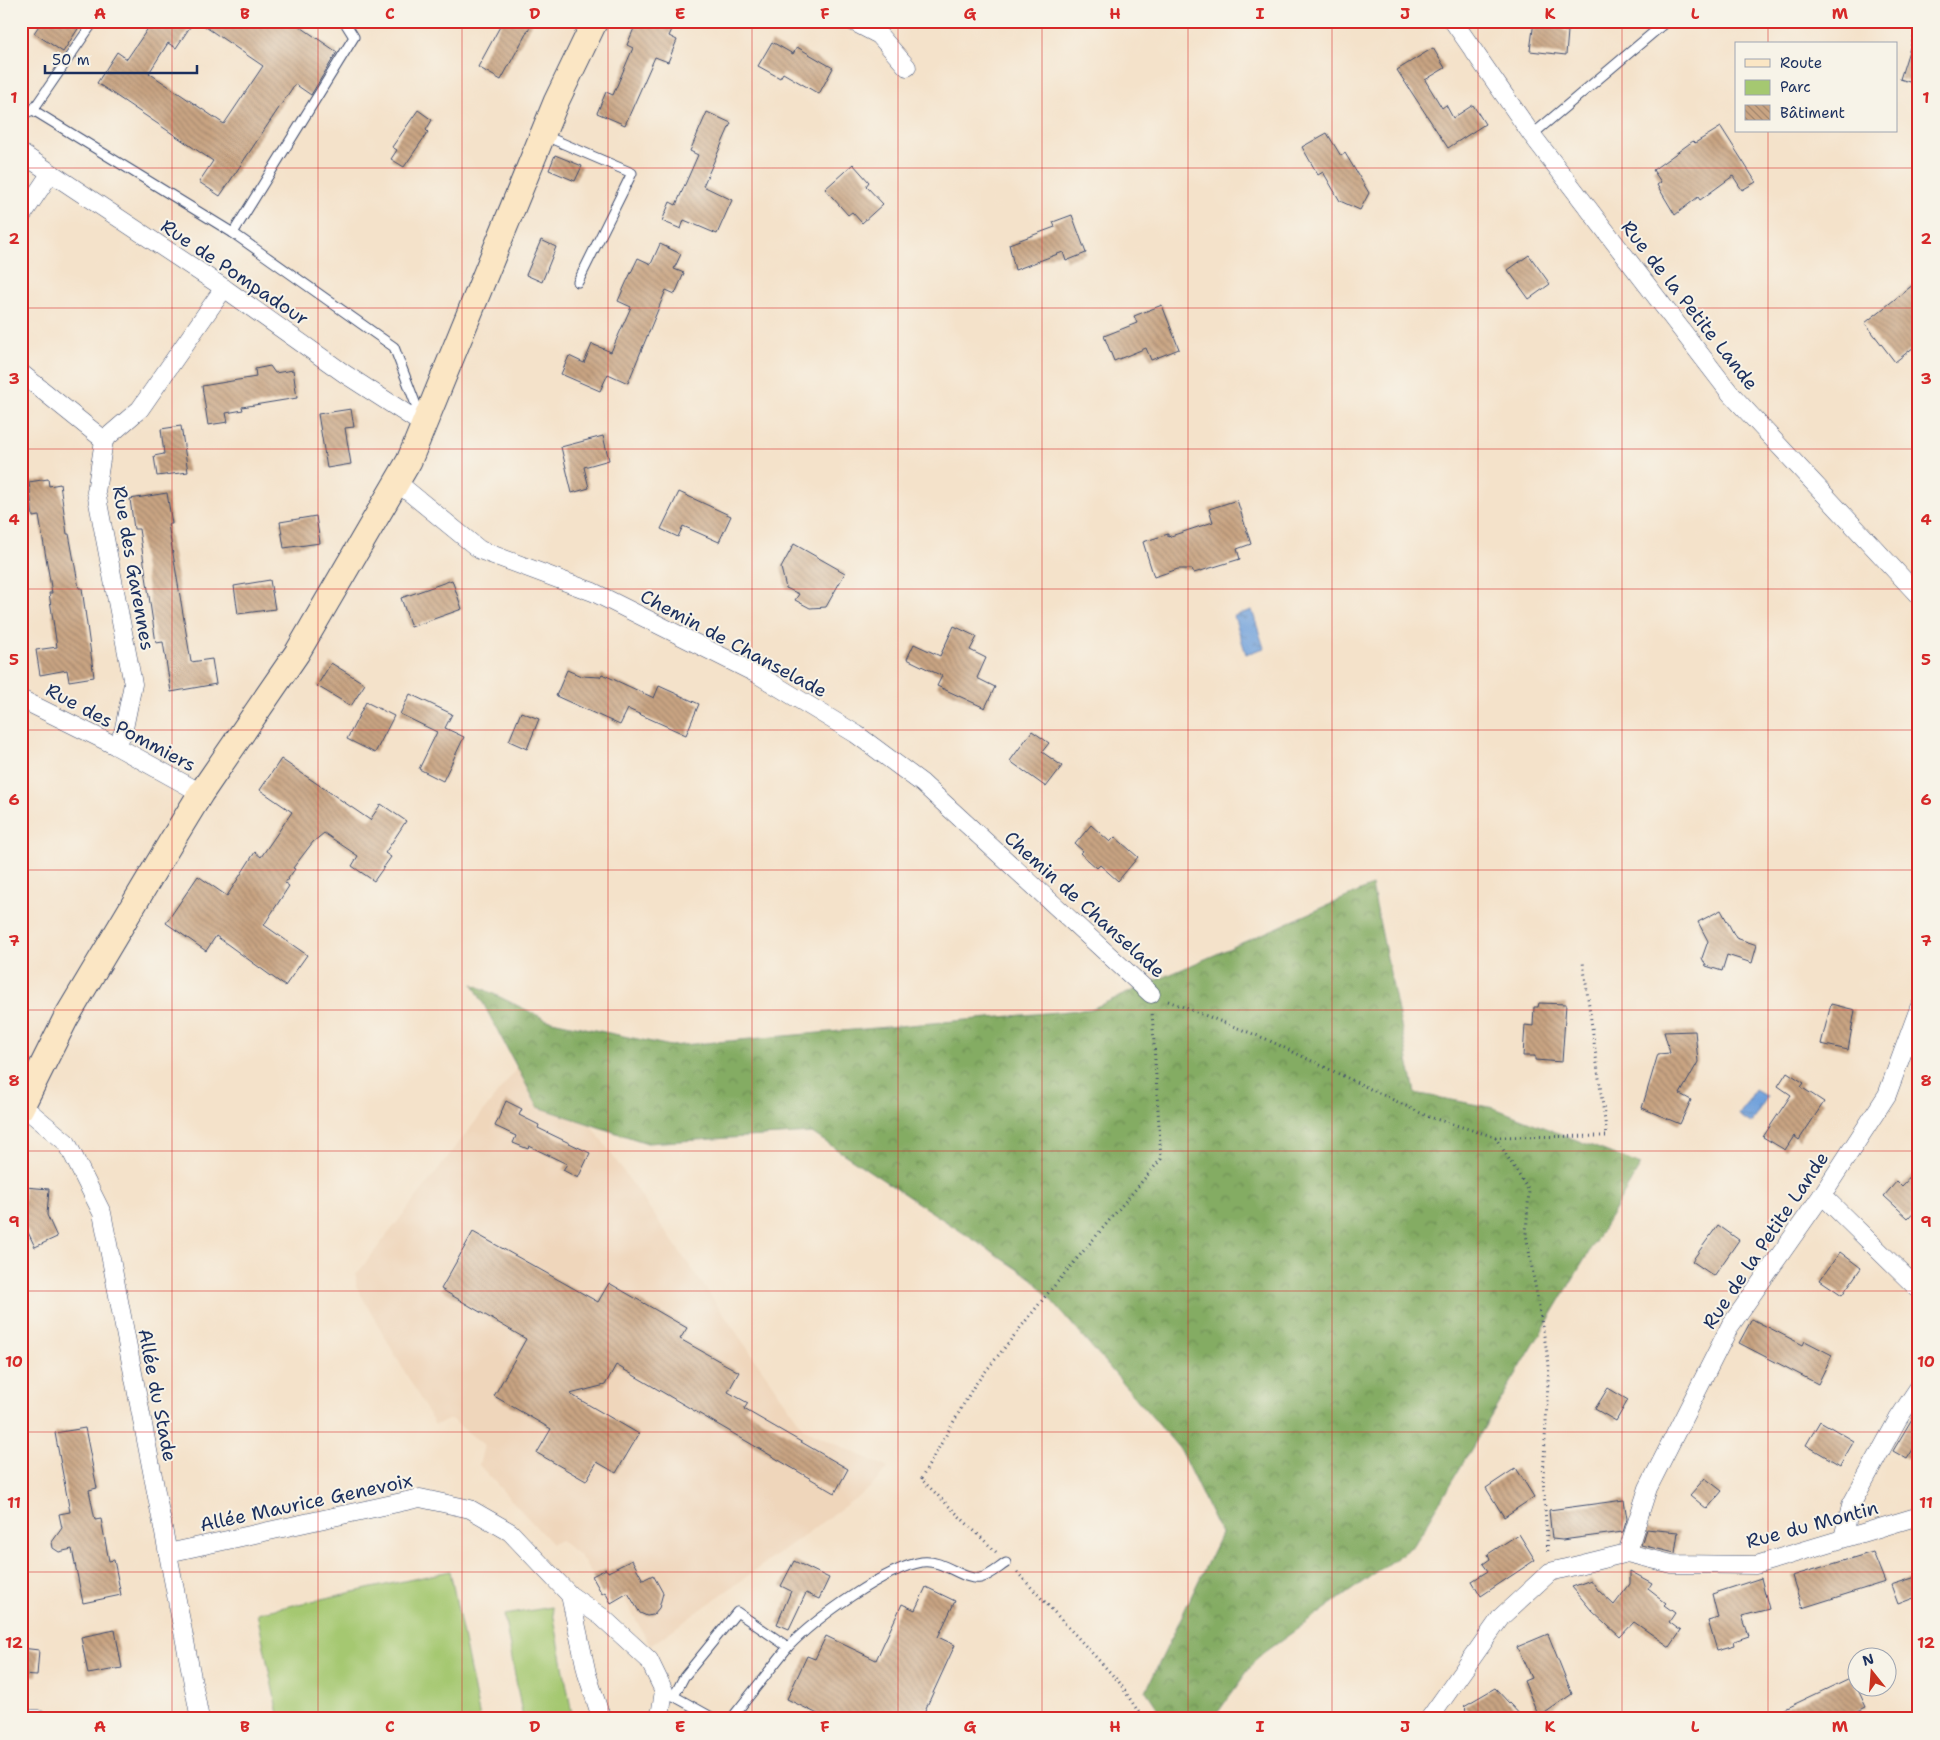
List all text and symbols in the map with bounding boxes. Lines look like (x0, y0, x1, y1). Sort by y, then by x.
text: A (94, 3, 106, 24)
text: B (240, 3, 250, 24)
text: C (385, 3, 395, 24)
text: D (529, 3, 541, 24)
text: E (675, 3, 685, 24)
text: F (820, 3, 830, 24)
text: G (964, 3, 977, 24)
text: H (1109, 3, 1121, 24)
text: I (1256, 3, 1265, 24)
text: J (1400, 3, 1410, 24)
text: K (1545, 3, 1556, 24)
text: L (1691, 3, 1700, 24)
text: M (1832, 3, 1849, 24)
scale bar (45, 42, 198, 74)
legend (1735, 42, 1898, 132)
text: 50 m (52, 50, 90, 70)
text: Route (1780, 53, 1822, 73)
text: Parc (1780, 77, 1811, 97)
text: 1 (10, 87, 18, 108)
text: 1 (1922, 87, 1930, 108)
text: Bâtiment (1780, 103, 1845, 123)
street label: Rue de Pompadour (156, 214, 314, 331)
street label: Rue de la Petite Lande (1615, 215, 1764, 395)
text: 2 (8, 228, 20, 249)
text: 2 (1920, 228, 1932, 249)
text: 3 (8, 368, 20, 389)
text: 3 (1920, 368, 1932, 389)
street label: Rue des Garennes (107, 484, 160, 652)
text: 4 (8, 509, 20, 530)
text: 4 (1920, 509, 1932, 530)
street label: Chemin de Chanselade (636, 584, 832, 703)
text: 5 (9, 649, 19, 670)
text: 5 (1921, 649, 1931, 670)
street label: Rue des Pommiers (41, 677, 200, 778)
text: 6 (8, 789, 20, 810)
text: 6 (1920, 789, 1932, 810)
street label: Chemin de Chanselade (999, 825, 1170, 983)
text: 7 (8, 930, 20, 951)
text: 7 (1920, 930, 1932, 951)
text: 8 (8, 1070, 20, 1091)
text: 8 (1920, 1070, 1932, 1091)
street label: Rue de la Petite Lande (1697, 1147, 1834, 1334)
text: 9 (8, 1211, 20, 1232)
text: 9 (1920, 1211, 1932, 1232)
street label: Allée du Stade (132, 1327, 183, 1464)
text: 10 (5, 1351, 23, 1372)
text: 10 (1917, 1351, 1935, 1372)
street label: Allée Maurice Genevoix (197, 1468, 415, 1537)
text: 11 (7, 1492, 21, 1513)
text: 11 (1919, 1492, 1933, 1513)
street label: Rue du Montin (1743, 1495, 1881, 1554)
text: 12 (5, 1632, 23, 1653)
text: 12 (1917, 1632, 1935, 1653)
north arrow (1848, 1648, 1898, 1698)
text: N (1860, 1649, 1876, 1670)
text: A (94, 1716, 106, 1737)
text: B (240, 1716, 250, 1737)
text: C (385, 1716, 395, 1737)
text: D (529, 1716, 541, 1737)
text: E (675, 1716, 685, 1737)
text: F (820, 1716, 830, 1737)
text: G (964, 1716, 977, 1737)
text: H (1109, 1716, 1121, 1737)
text: I (1256, 1716, 1265, 1737)
text: J (1400, 1716, 1410, 1737)
text: K (1545, 1716, 1556, 1737)
text: L (1691, 1716, 1700, 1737)
text: M (1832, 1716, 1849, 1737)

